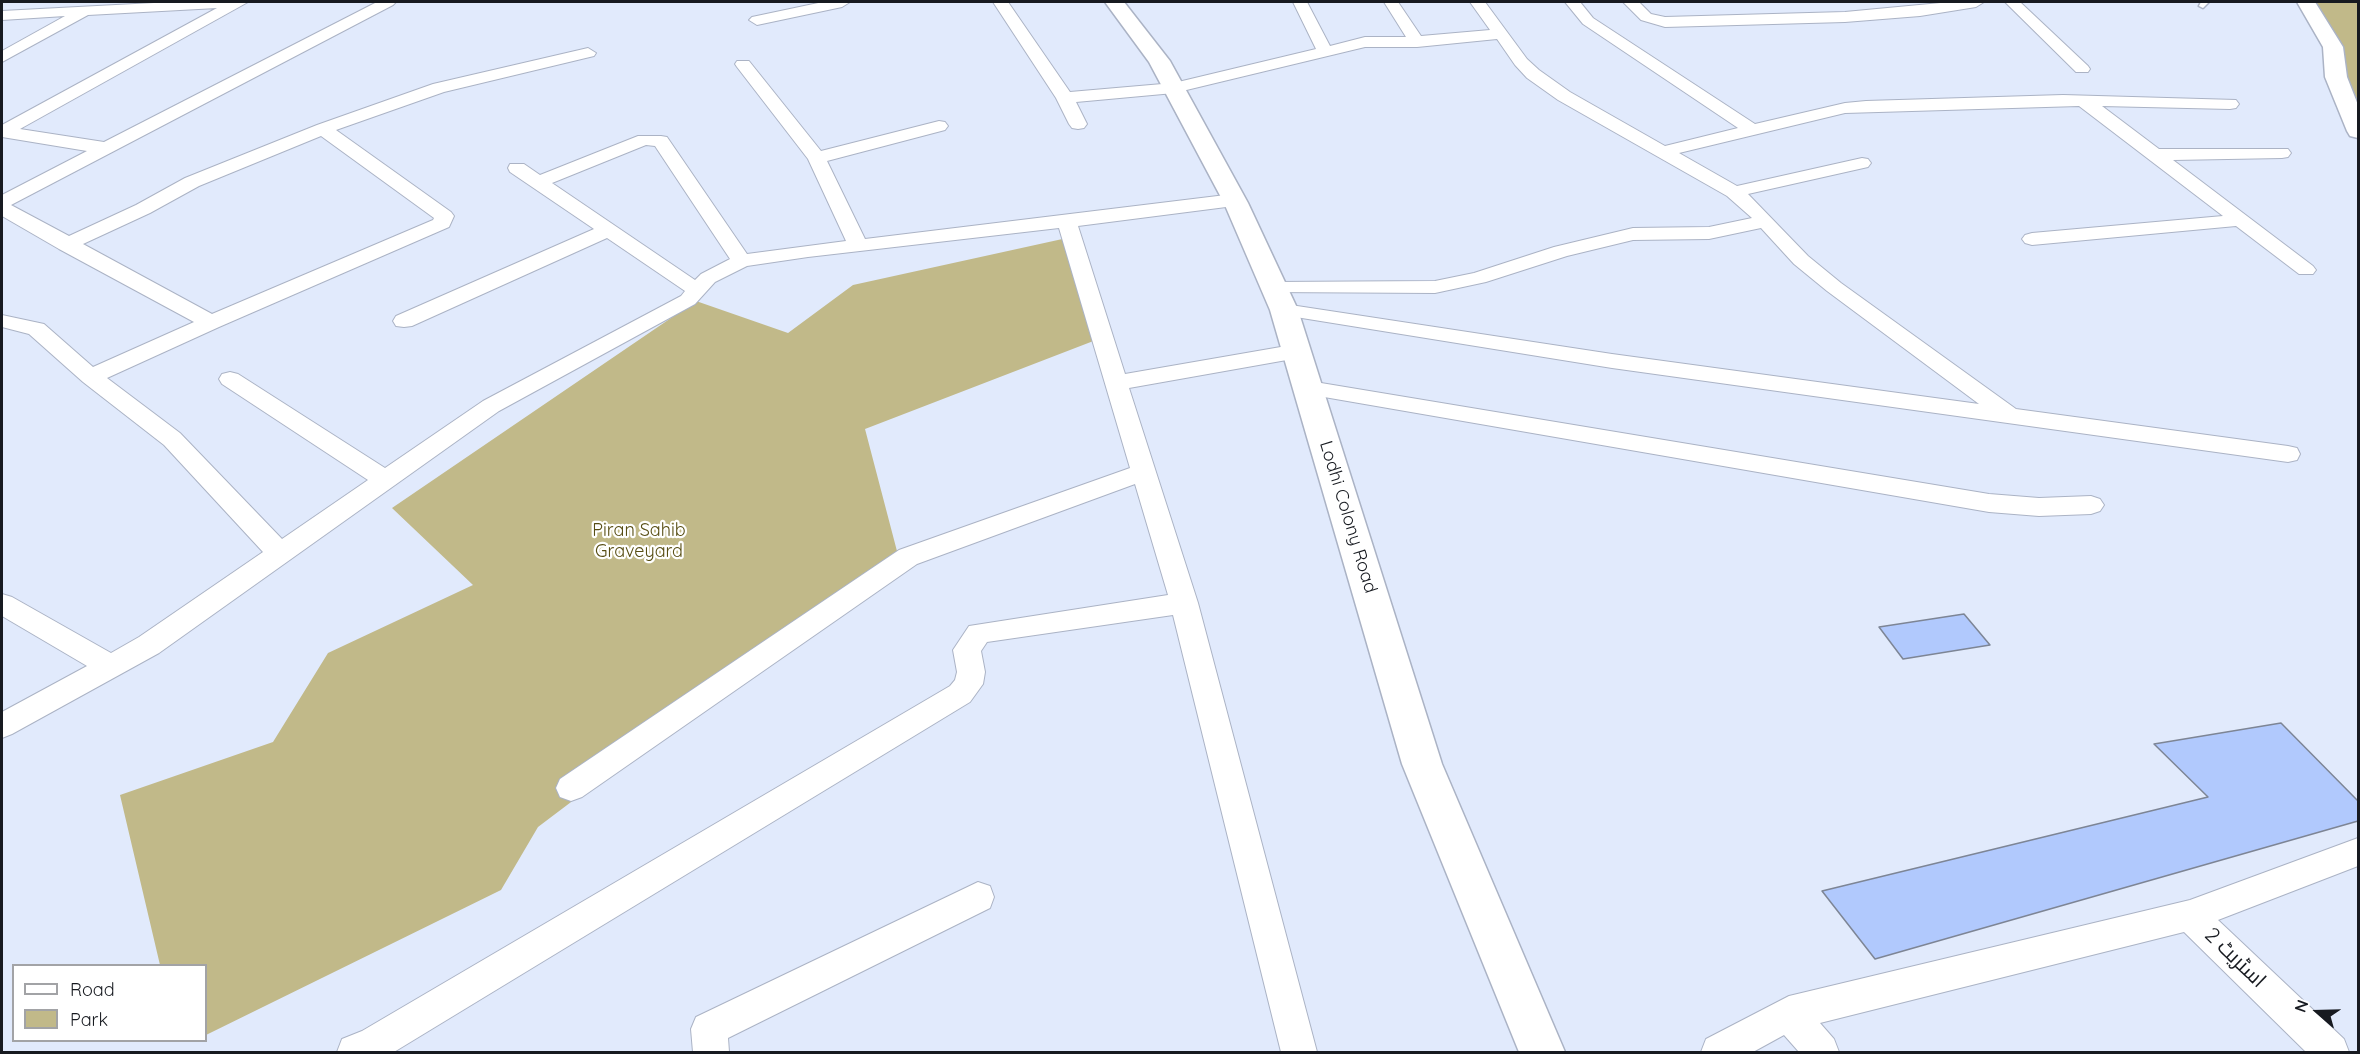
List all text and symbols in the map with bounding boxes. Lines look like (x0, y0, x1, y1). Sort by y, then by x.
street label: Lodhi Colony Road (1315, 438, 1381, 596)
park label: Piran Sahib Graveyard (592, 520, 686, 562)
street label: اسٹریٹ 2 (2199, 923, 2271, 993)
legend (12, 964, 207, 1042)
text: Road (70, 978, 115, 1001)
north arrow (2288, 982, 2348, 1042)
text: N (2290, 997, 2312, 1015)
text: Park (70, 1008, 108, 1031)

